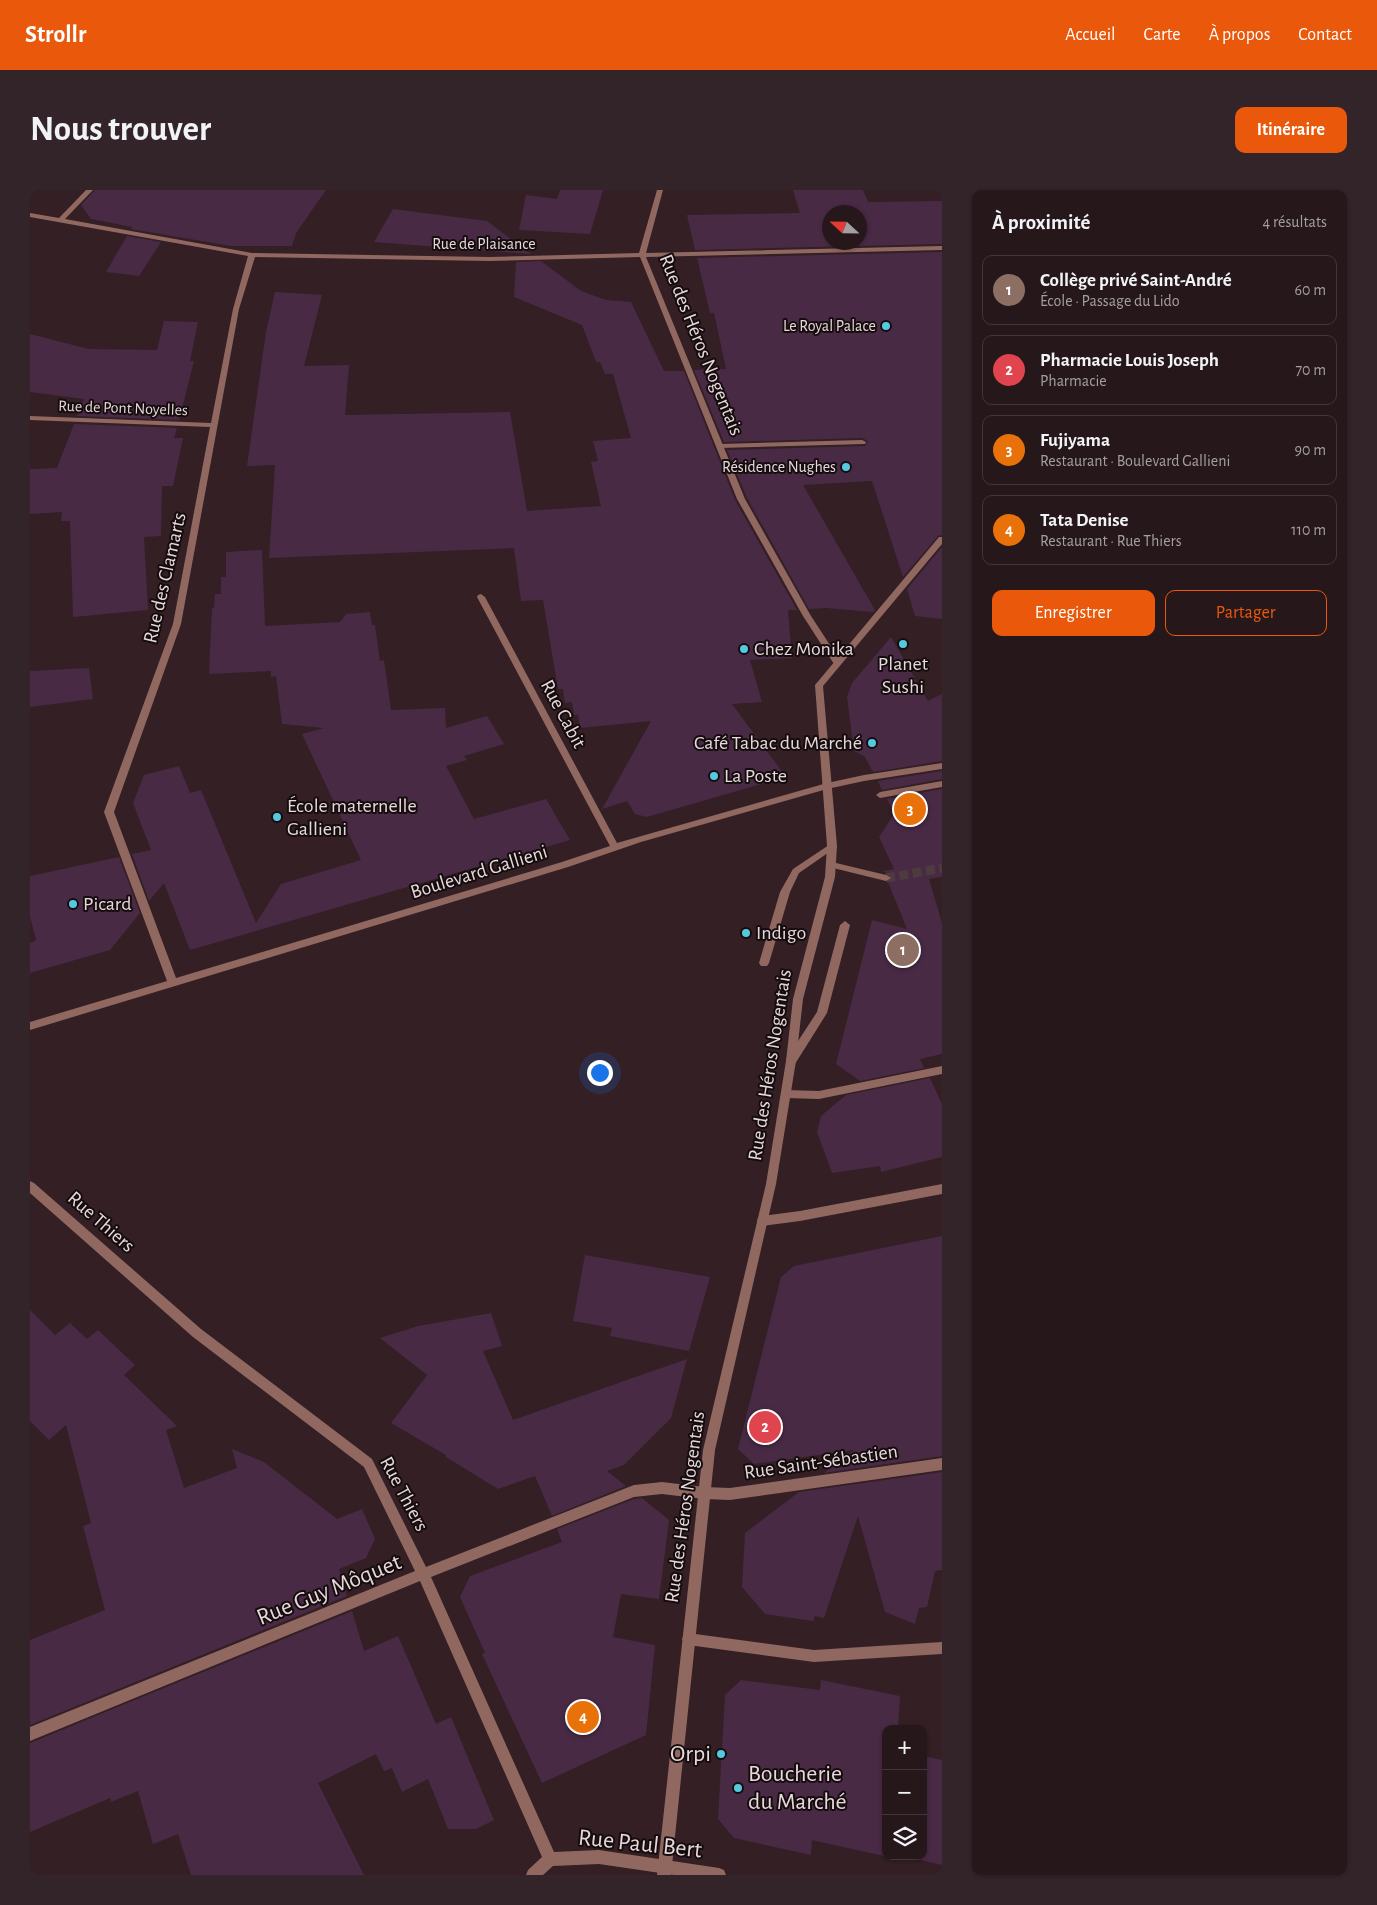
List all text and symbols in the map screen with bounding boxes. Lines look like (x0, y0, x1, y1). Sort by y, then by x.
text: Strollr (25, 23, 86, 47)
text: Accueil (1065, 26, 1116, 44)
text: Carte (1144, 26, 1181, 44)
text: À propos (1209, 26, 1270, 44)
text: Contact (1298, 26, 1352, 44)
button: Itinéraire (1235, 107, 1347, 153)
text: Nous trouver (30, 112, 211, 147)
north arrow (822, 205, 867, 250)
text: À proximité (992, 212, 1090, 233)
text: 4 résultats (1263, 214, 1327, 230)
street label: Rue de Plaisance (432, 236, 536, 252)
street label: Rue des Héros Nogentais (656, 252, 746, 438)
text: Collège privé Saint-André (1040, 271, 1232, 290)
text: 1 (1006, 282, 1012, 298)
text: 60 m (1295, 282, 1326, 298)
text: École · Passage du Lido (1040, 293, 1180, 309)
place label: Le Royal Palace (783, 318, 876, 335)
marker: Le Royal Palace (880, 320, 892, 332)
text: Pharmacie Louis Joseph (1040, 351, 1219, 370)
text: 2 (1005, 362, 1013, 378)
text: 70 m (1295, 362, 1326, 378)
text: Pharmacie (1040, 373, 1107, 389)
street label: Rue de Pont Noyelles (58, 398, 188, 419)
text: Fujiyama (1040, 431, 1110, 450)
text: 3 (1006, 442, 1012, 458)
text: 90 m (1295, 442, 1326, 458)
text: Restaurant · Boulevard Gallieni (1040, 453, 1230, 469)
place label: Résidence Nughes (722, 459, 836, 475)
marker: Résidence Nughes (840, 461, 852, 473)
street label: Rue des Clamarts (140, 511, 190, 645)
text: Tata Denise (1040, 511, 1129, 530)
text: 4 (1005, 522, 1013, 538)
text: 110 m (1291, 522, 1326, 538)
text: Restaurant · Rue Thiers (1040, 533, 1182, 549)
button: Enregistrer (992, 590, 1155, 636)
button: Partager (1165, 590, 1327, 636)
marker: Planet Sushi (897, 638, 909, 650)
place label: Chez Monika (754, 639, 854, 659)
marker: Chez Monika (738, 643, 750, 655)
place label: Planet Sushi (878, 654, 929, 697)
street label: Rue Cabit (537, 676, 590, 752)
place label: Café Tabac du Marché (694, 733, 862, 753)
marker: Café Tabac du Marché (866, 737, 878, 749)
place label: La Poste (724, 766, 787, 786)
marker: La Poste (708, 770, 720, 782)
pin: 3 (894, 790, 926, 828)
place label: École maternelle Gallieni (287, 795, 417, 839)
marker: École maternelle Gallieni (271, 811, 283, 823)
street label: Boulevard Gallieni (408, 842, 550, 902)
place label: Picard (83, 894, 132, 914)
marker: Picard (67, 898, 79, 910)
place label: Indigo (756, 923, 806, 943)
marker: Indigo (740, 927, 752, 939)
pin: 1 (887, 931, 919, 969)
street label: Rue des Héros Nogentais (745, 968, 795, 1162)
your location (587, 1060, 613, 1086)
street label: Rue Thiers (64, 1188, 138, 1256)
pin: 2 (749, 1408, 781, 1446)
street label: Rue des Héros Nogentais (662, 1410, 708, 1604)
street label: Rue Saint-Sébastien (743, 1441, 899, 1483)
street label: Rue Thiers (376, 1453, 432, 1535)
street label: Rue Guy Môquet (253, 1550, 405, 1630)
pin: 4 (567, 1698, 599, 1736)
map controls (882, 1725, 927, 1860)
button: + (882, 1725, 927, 1770)
place label: Orpi (670, 1742, 711, 1766)
marker: Orpi (715, 1748, 727, 1760)
place label: Boucherie du Marché (748, 1762, 847, 1814)
button: − (882, 1770, 927, 1815)
marker: Boucherie du Marché (732, 1782, 744, 1794)
button: layers (882, 1815, 927, 1860)
street label: Rue Paul Bert (577, 1826, 703, 1862)

